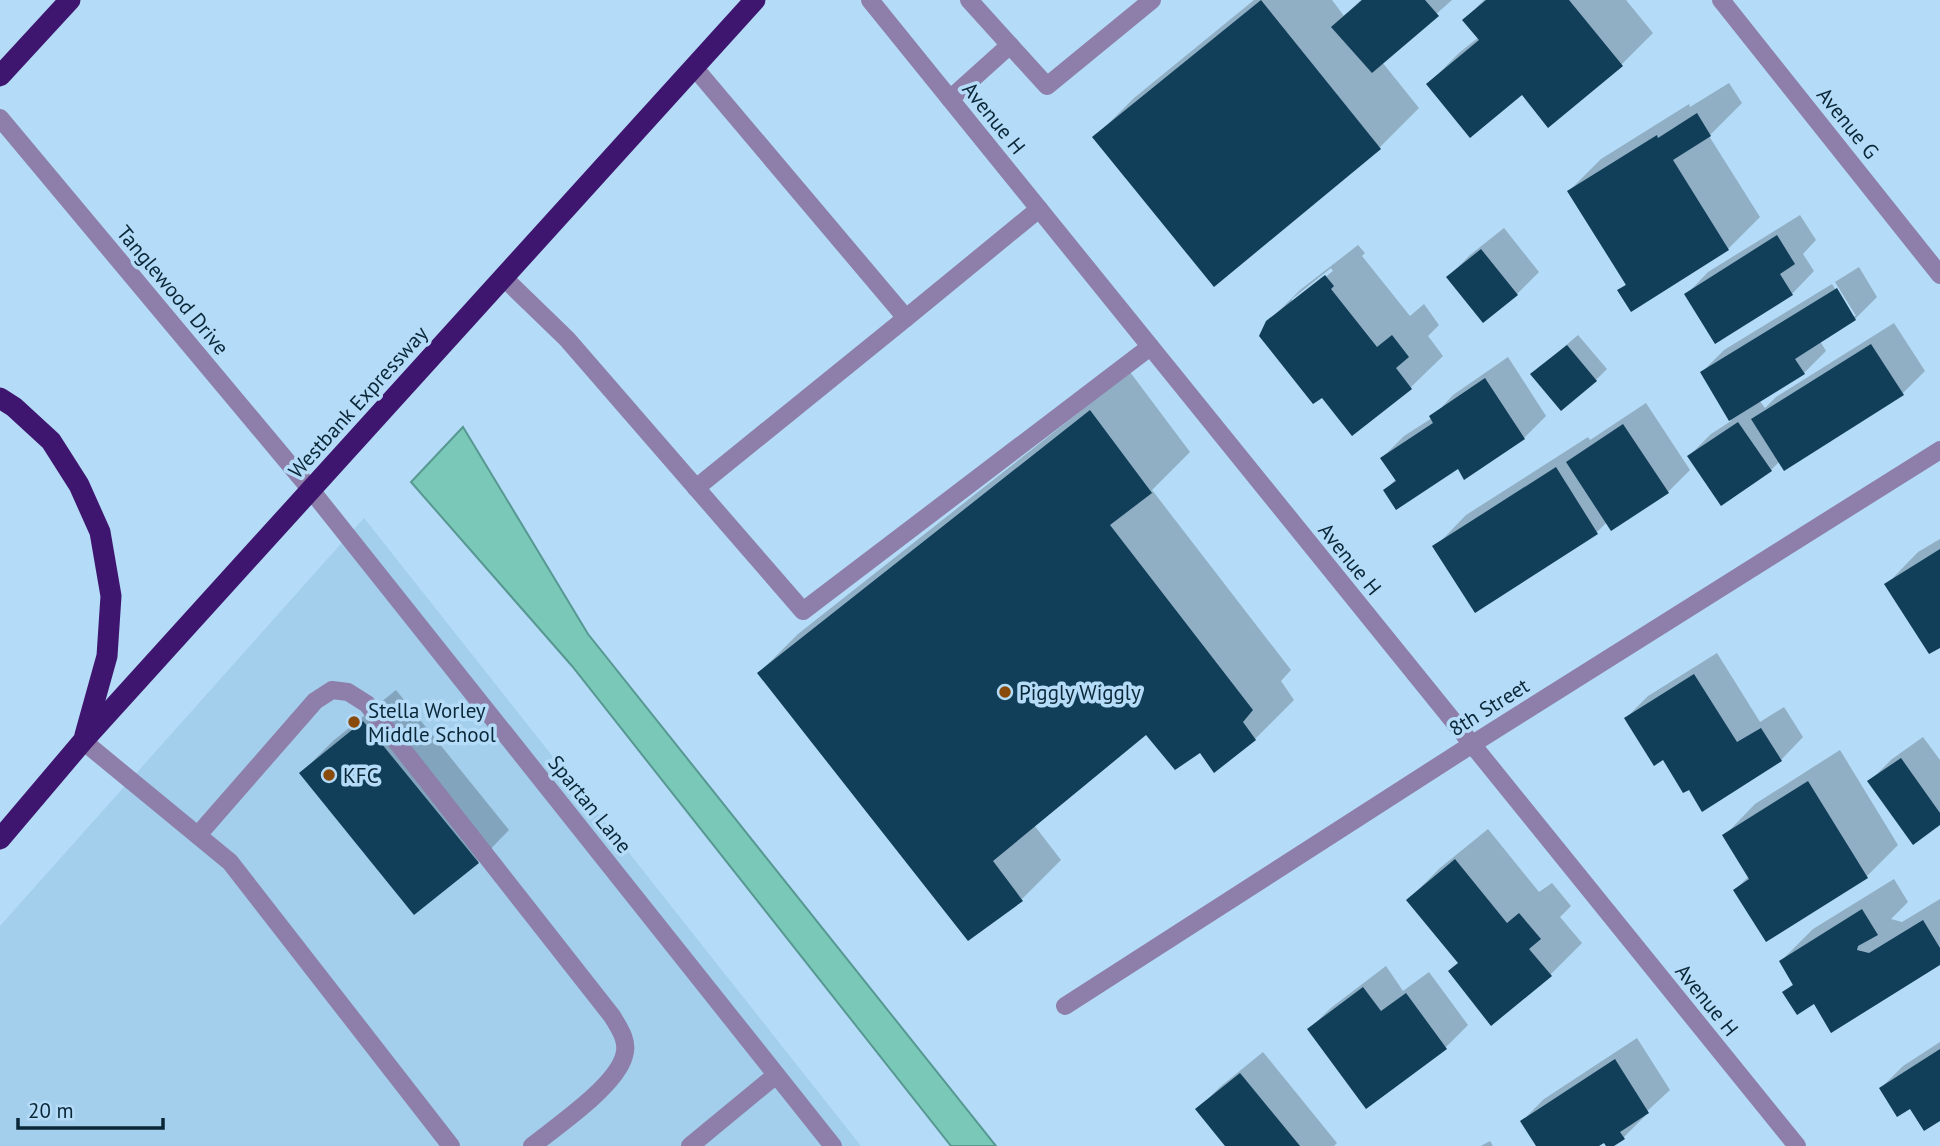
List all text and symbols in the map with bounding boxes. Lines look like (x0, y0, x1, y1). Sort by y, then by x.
street label: Avenue H (957, 76, 1031, 160)
street label: Avenue G (1811, 82, 1885, 164)
street label: Tanglewood Drive (111, 220, 235, 360)
street label: Westbank Expressway (282, 320, 434, 484)
street label: Avenue H (1313, 517, 1387, 601)
street label: 8th Street (1444, 672, 1534, 742)
place label: Piggly Wiggly (1019, 679, 1141, 706)
marker: Piggly Wiggly (997, 684, 1013, 700)
place label: Stella Worley Middle School (368, 697, 496, 748)
marker: Stella Worley Middle School (346, 714, 362, 730)
street label: Spartan Lane (542, 750, 638, 858)
place label: KFC (343, 762, 379, 789)
marker: KFC (321, 767, 337, 783)
street label: Avenue H (1670, 958, 1744, 1042)
scale bar (18, 1086, 163, 1130)
text: 20 m (28, 1097, 74, 1124)

